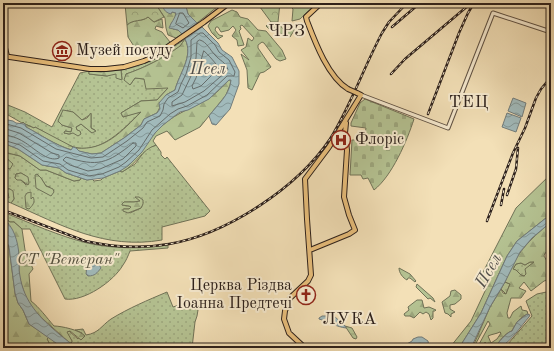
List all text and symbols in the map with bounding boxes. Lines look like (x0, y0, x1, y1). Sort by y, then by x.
district label: ЧРЗ (268, 23, 306, 40)
museum icon: Музей посуду (51, 40, 73, 62)
place label: Музей посуду (76, 43, 174, 59)
water label: Псел (189, 61, 226, 78)
district label: ТЕЦ (449, 94, 489, 111)
hospital icon: Флоріс (330, 129, 352, 151)
place label: Флоріс (355, 132, 404, 148)
water label: Псел (472, 251, 506, 292)
park label: СТ "Ветеран" (17, 252, 120, 268)
place label: Церква Різдва Іоанна Предтечі (177, 278, 292, 312)
church icon: Церква Різдва Іоанна Предтечі (295, 284, 317, 306)
district label: ЛУКА (322, 311, 378, 328)

